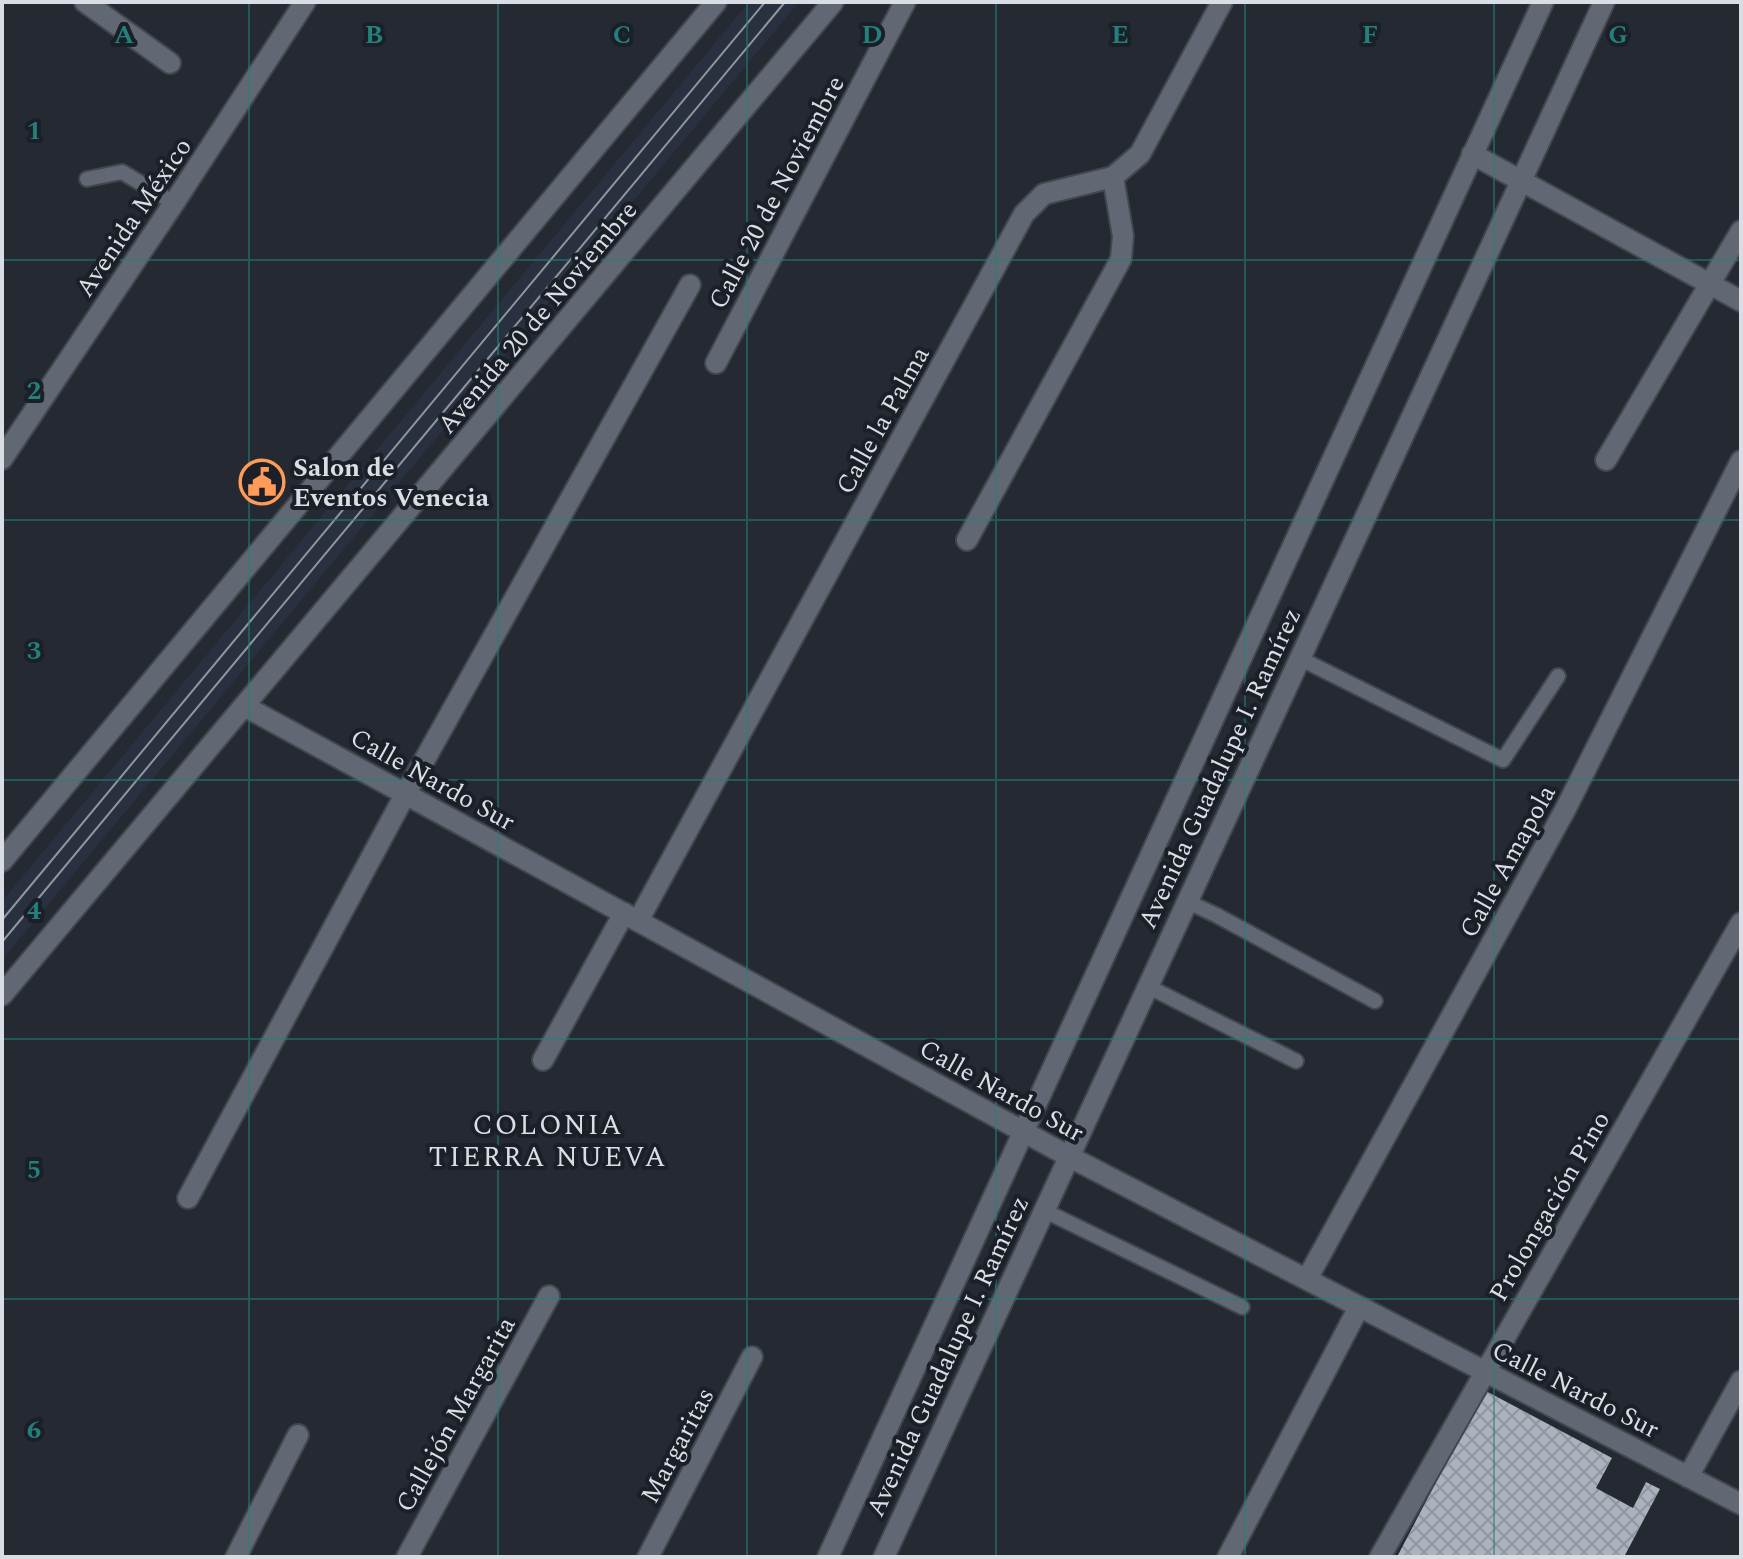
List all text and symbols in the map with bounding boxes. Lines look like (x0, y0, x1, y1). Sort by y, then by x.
text: A (114, 15, 134, 55)
text: B (365, 15, 383, 55)
text: C (613, 15, 631, 55)
text: D (862, 15, 882, 55)
text: E (1111, 15, 1129, 55)
text: F (1362, 15, 1378, 55)
text: G (1608, 15, 1628, 55)
street label: Calle 20 de Noviembre (698, 68, 855, 316)
text: 1 (27, 111, 41, 151)
street label: Avenida México (65, 130, 202, 306)
street label: Avenida 20 de Noviembre (428, 192, 648, 443)
street label: Calle la Palma (826, 339, 940, 502)
text: 2 (27, 371, 41, 411)
place label: Salon de Eventos Venecia (293, 448, 490, 518)
public building icon: Salon de Eventos Venecia (238, 458, 286, 506)
street label: Avenida Guadalupe I. Ramírez (1128, 601, 1312, 936)
text: 3 (27, 631, 41, 671)
street label: Calle Nardo Sur (343, 718, 522, 842)
street label: Calle Amapola (1449, 777, 1567, 945)
text: 4 (27, 891, 42, 931)
street label: Calle Nardo Sur (912, 1029, 1091, 1153)
district label: COLONIA TIERRA NUEVA (429, 1104, 668, 1179)
street label: Prolongación Pino (1479, 1104, 1621, 1309)
text: 5 (27, 1150, 41, 1190)
street label: Avenida Guadalupe I. Ramírez (856, 1189, 1040, 1524)
street label: Callejón Margarita (385, 1309, 526, 1520)
street label: Calle Nardo Sur (1485, 1330, 1666, 1449)
street label: Margaritas (631, 1380, 725, 1511)
text: 6 (27, 1410, 41, 1450)

